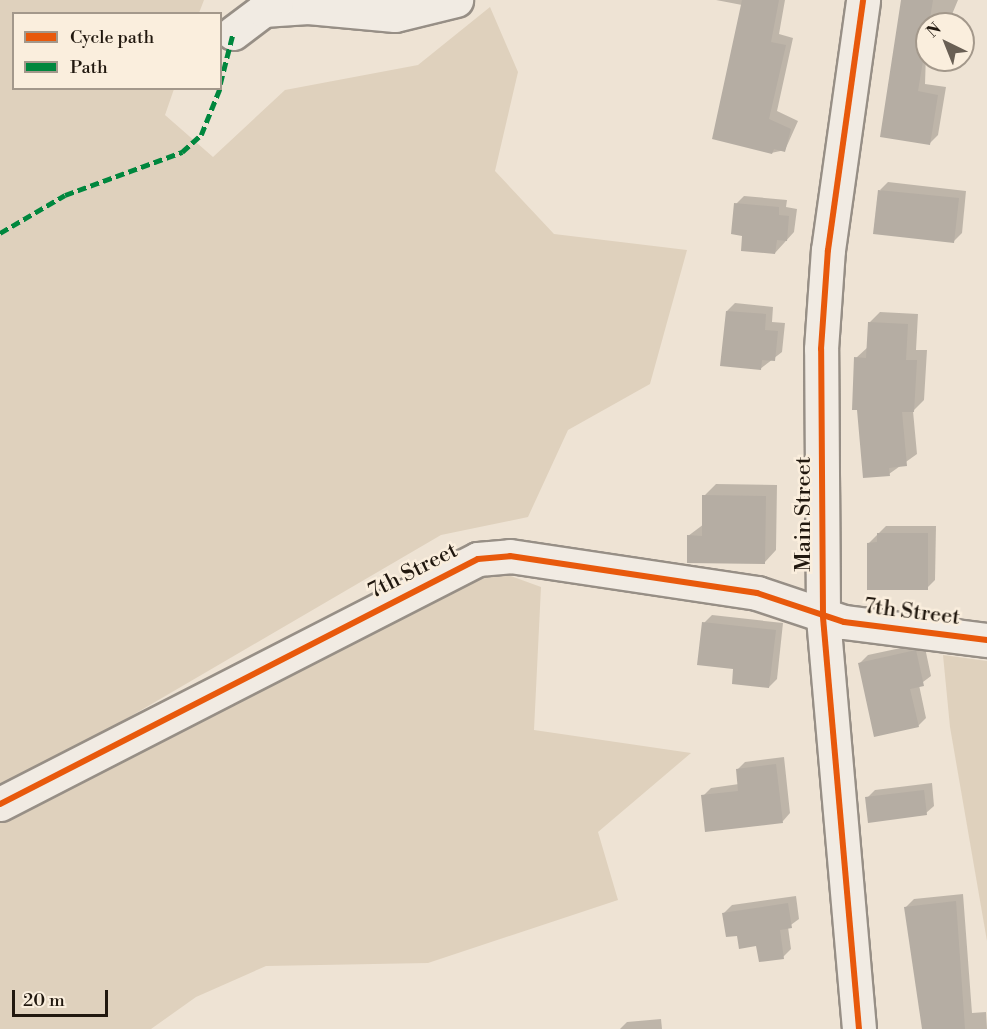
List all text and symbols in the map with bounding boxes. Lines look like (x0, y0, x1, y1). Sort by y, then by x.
legend (12, 12, 222, 90)
north arrow (915, 12, 975, 72)
text: N (923, 19, 946, 42)
text: Cycle path (70, 26, 154, 49)
text: Path (70, 56, 108, 79)
street label: Main Street (791, 456, 817, 572)
street label: 7th Street (364, 537, 462, 605)
street label: 7th Street (862, 593, 962, 631)
scale bar (15, 978, 111, 1016)
text: 20 m (23, 989, 65, 1012)

